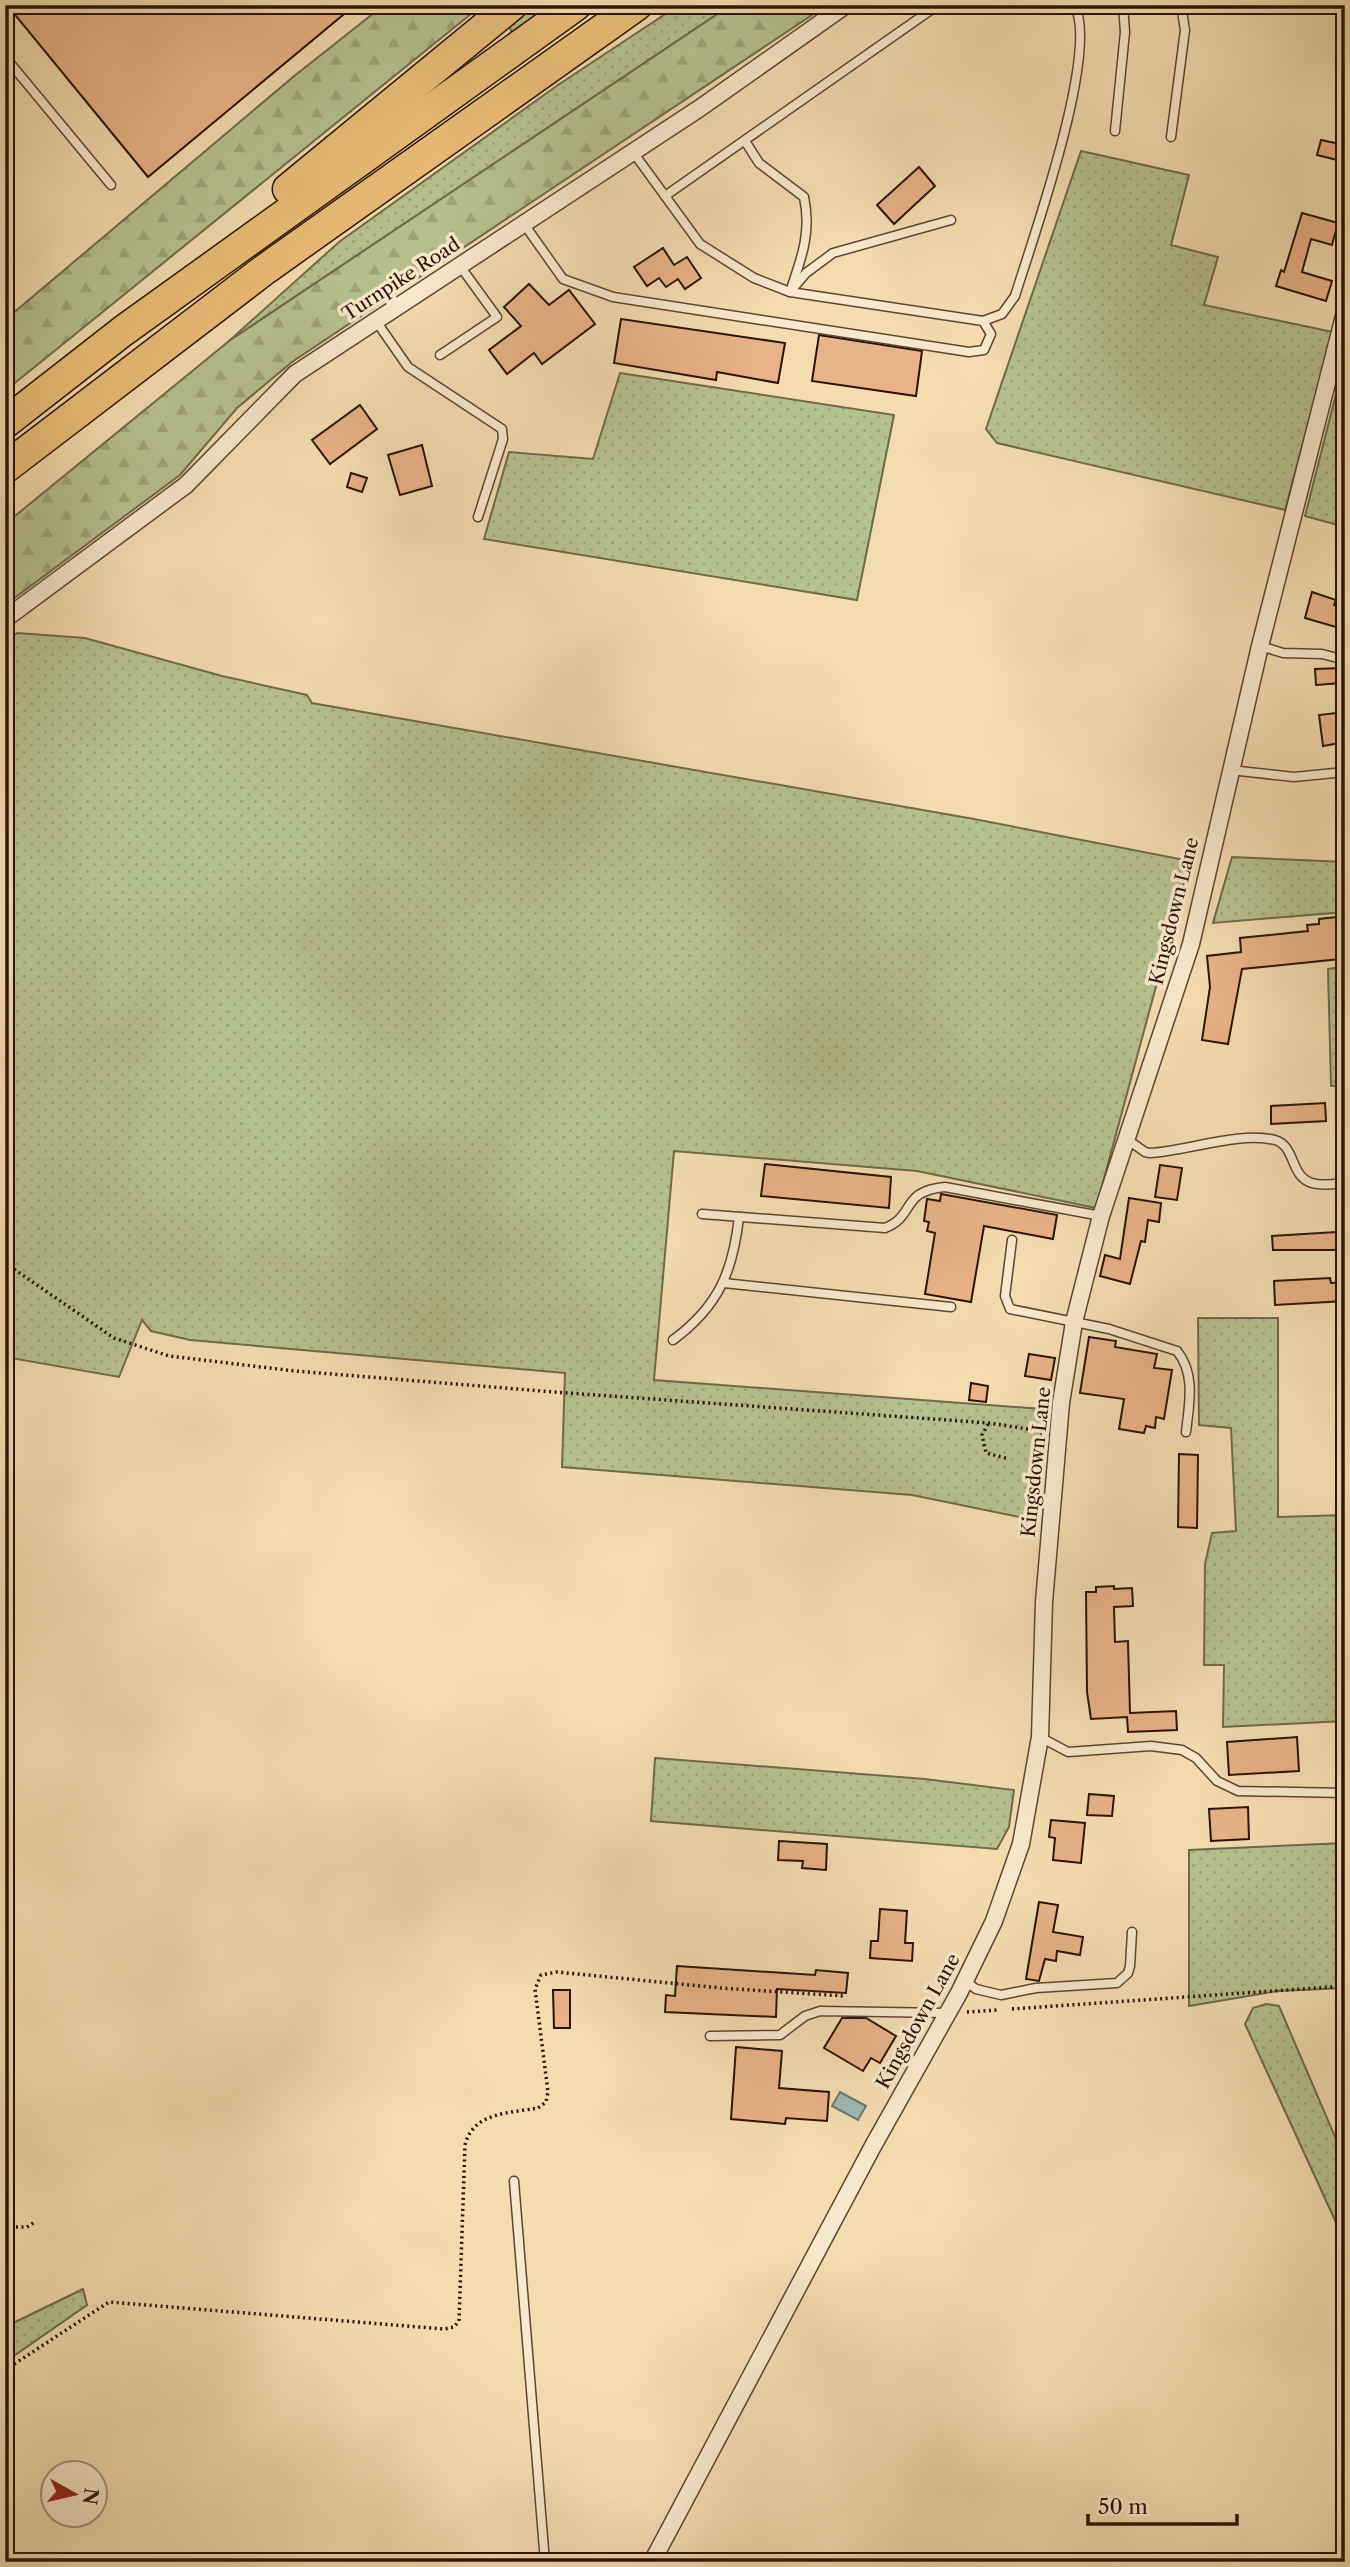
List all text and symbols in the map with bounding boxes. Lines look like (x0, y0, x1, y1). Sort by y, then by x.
street label: Turnpike Road (338, 232, 464, 326)
street label: Kingsdown Lane (1145, 835, 1203, 987)
street label: Kingsdown Lane (1017, 1386, 1055, 1538)
street label: Kingsdown Lane (871, 1949, 965, 2093)
north arrow (38, 2458, 108, 2528)
scale bar (1088, 2483, 1236, 2527)
text: N (78, 2487, 103, 2506)
text: 50 m (1098, 2494, 1148, 2519)

